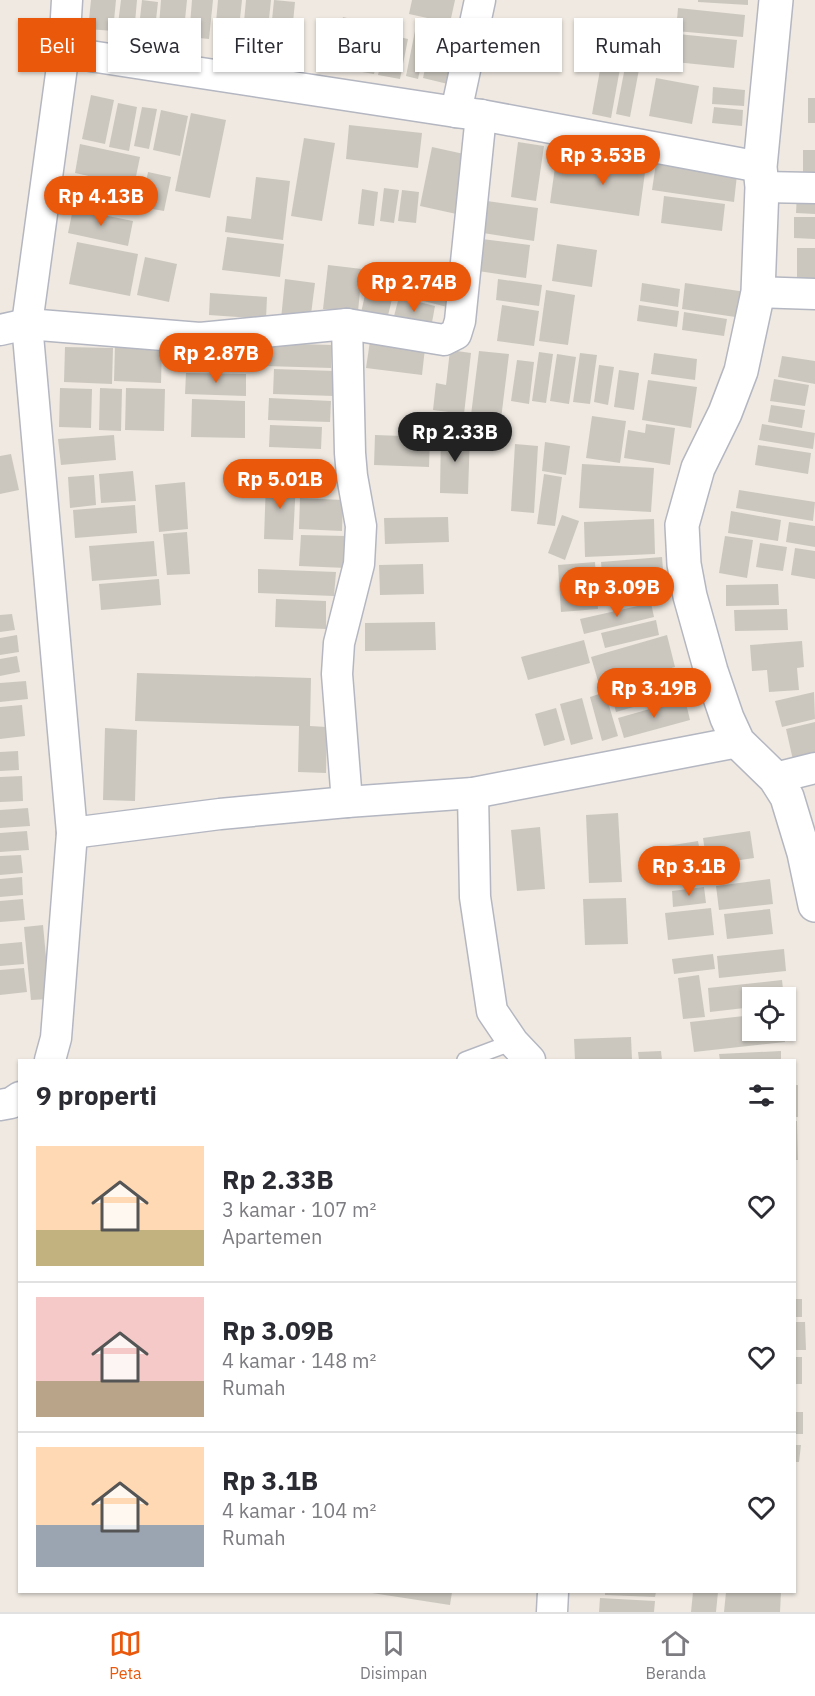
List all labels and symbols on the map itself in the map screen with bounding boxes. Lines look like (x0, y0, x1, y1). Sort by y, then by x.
pin: Rp 3.53B (541, 135, 665, 186)
pin: Rp 4.13B (39, 176, 163, 227)
pin: Rp 2.74B (352, 262, 476, 313)
pin: Rp 2.87B (154, 333, 278, 384)
pin: Rp 2.33B (393, 412, 517, 463)
pin: Rp 5.01B (218, 459, 342, 510)
pin: Rp 3.09B (555, 567, 679, 618)
pin: Rp 3.19B (592, 668, 716, 719)
pin: Rp 3.1B (634, 846, 744, 897)

